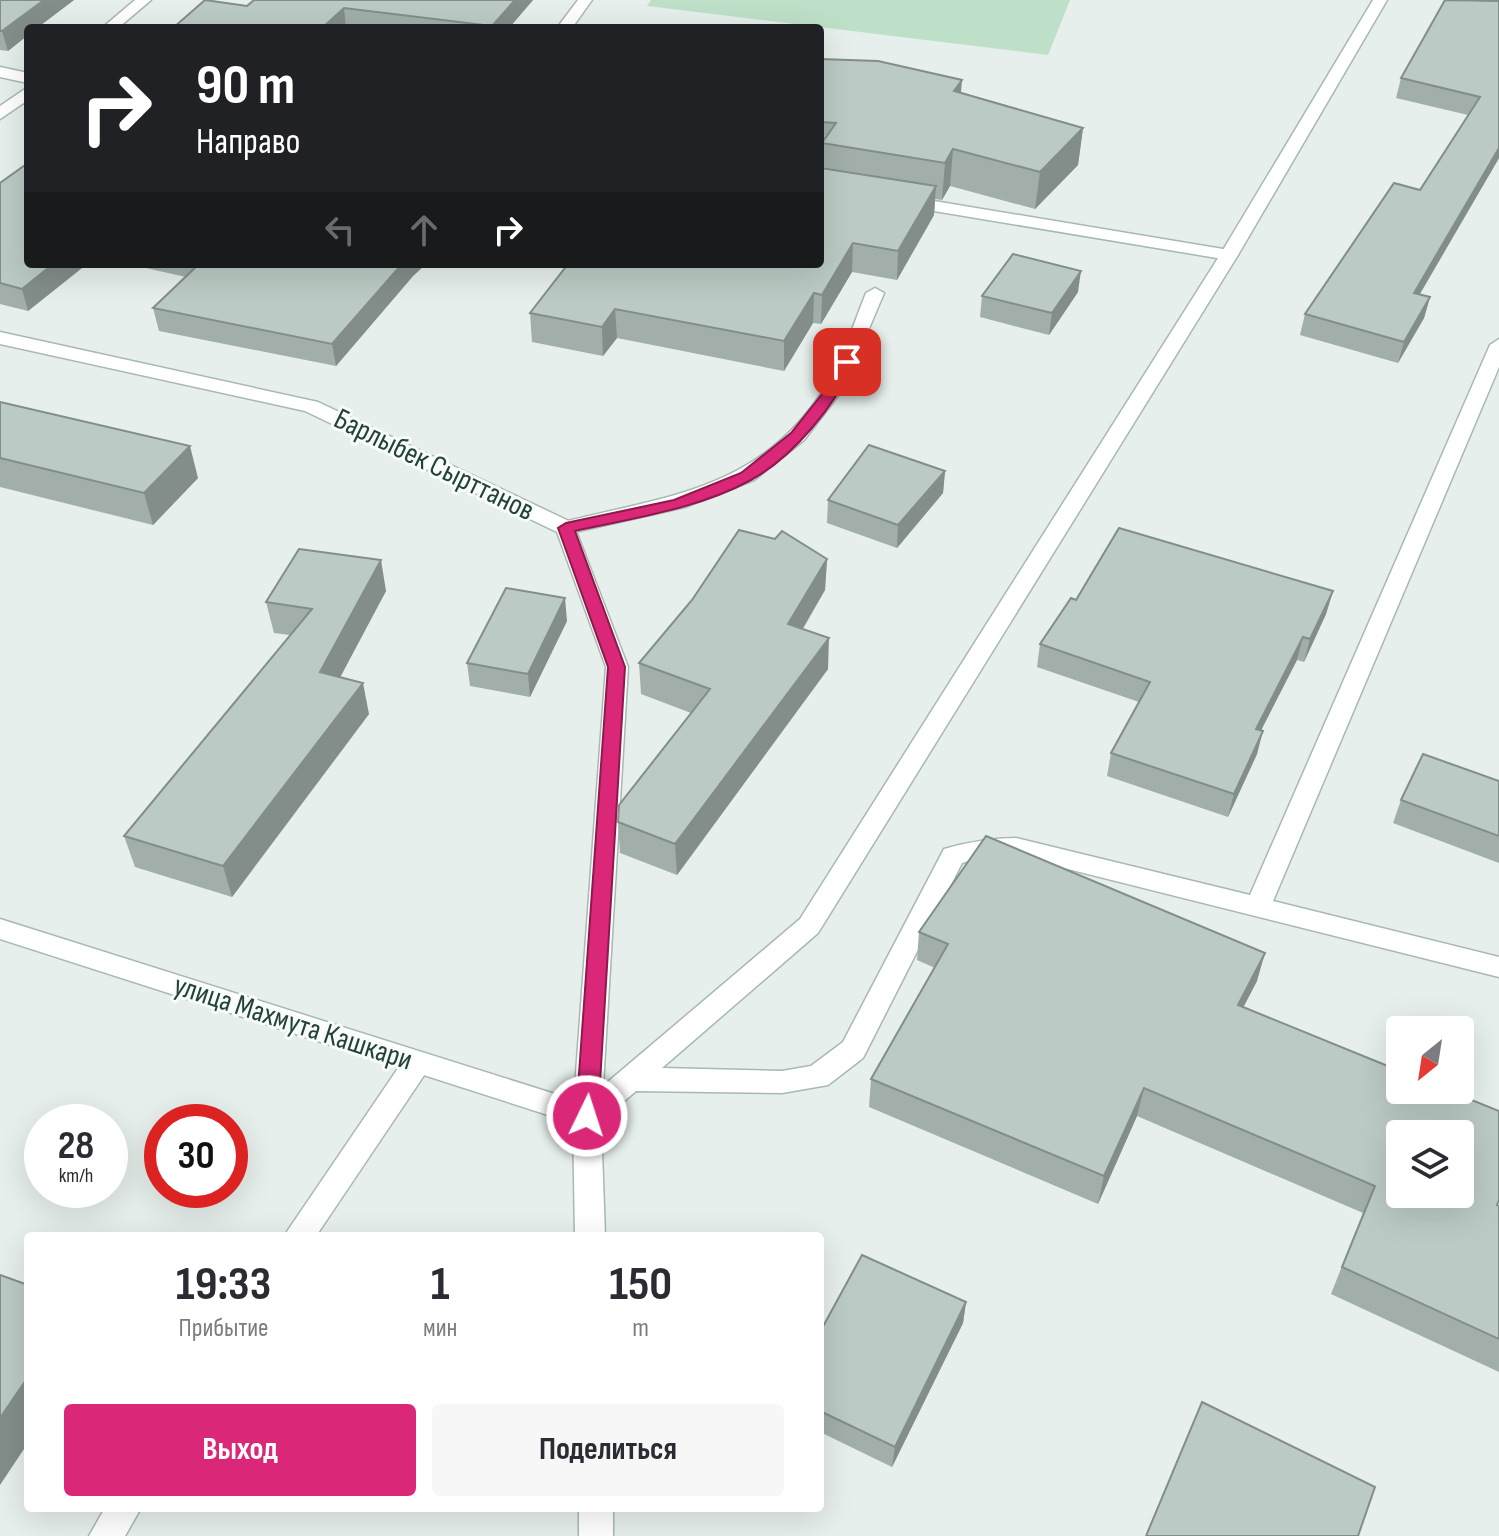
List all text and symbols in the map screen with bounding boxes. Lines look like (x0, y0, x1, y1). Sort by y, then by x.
text: 90 m (196, 53, 295, 120)
icon: right (64, 56, 168, 160)
text: Направо (196, 121, 300, 164)
icon: left (318, 208, 362, 252)
icon: ahead (402, 208, 446, 252)
icon: right (486, 208, 530, 252)
pin (813, 328, 881, 396)
icon: arrive (825, 340, 869, 384)
street label: Барлыбек Сырттанов (328, 401, 540, 529)
street label: улица Махмута Кашкари (169, 967, 417, 1079)
north arrow (1386, 1016, 1474, 1104)
map controls (1386, 1016, 1474, 1208)
position arrow (545, 1074, 629, 1158)
speed limit sign: 30 (144, 1104, 248, 1208)
button: layers (1386, 1120, 1474, 1208)
text: 28 (58, 1122, 94, 1170)
text: km/h (59, 1164, 93, 1188)
text: 19:33 (176, 1256, 271, 1313)
text: 1 (431, 1256, 450, 1313)
text: 150 (609, 1256, 672, 1313)
text: Прибытие (178, 1313, 269, 1344)
text: мин (423, 1313, 457, 1344)
text: m (632, 1313, 649, 1344)
button: Выход (64, 1404, 416, 1496)
button: Поделиться (432, 1404, 784, 1496)

